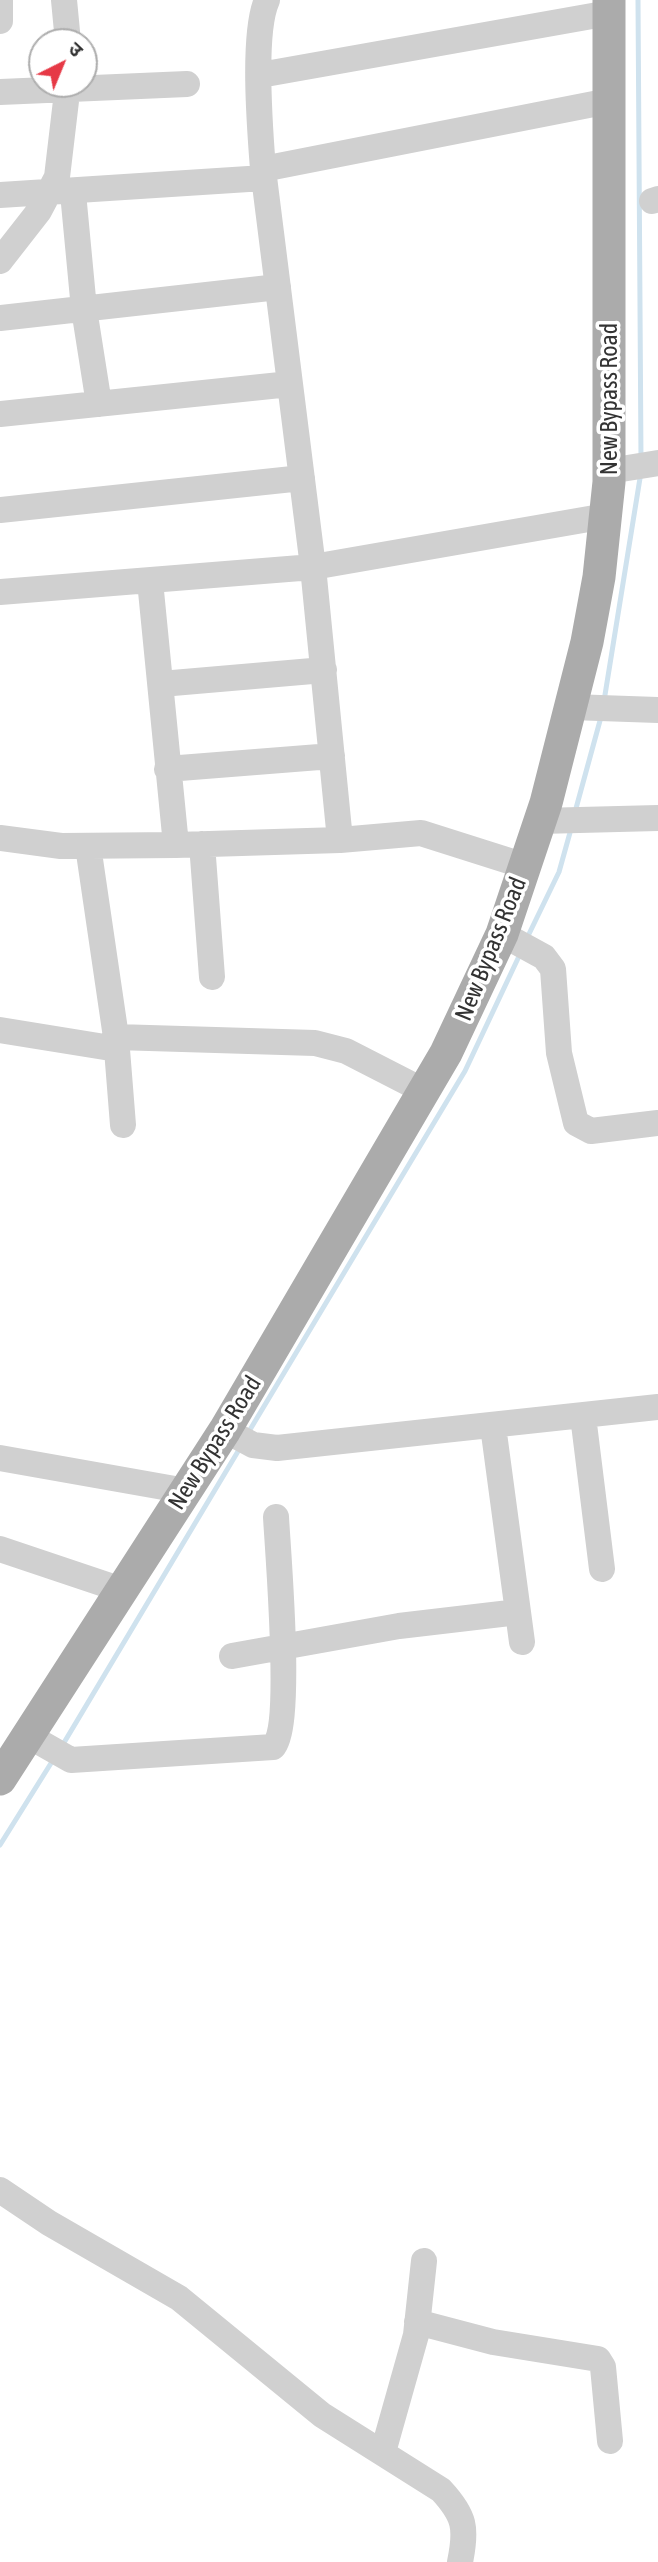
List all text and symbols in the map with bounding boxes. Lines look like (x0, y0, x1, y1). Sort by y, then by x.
north arrow (28, 28, 98, 98)
text: उ (64, 37, 88, 61)
street label: New Bypass Road (595, 323, 623, 475)
street label: New Bypass Road (449, 873, 533, 1025)
street label: New Bypass Road (162, 1371, 268, 1515)

